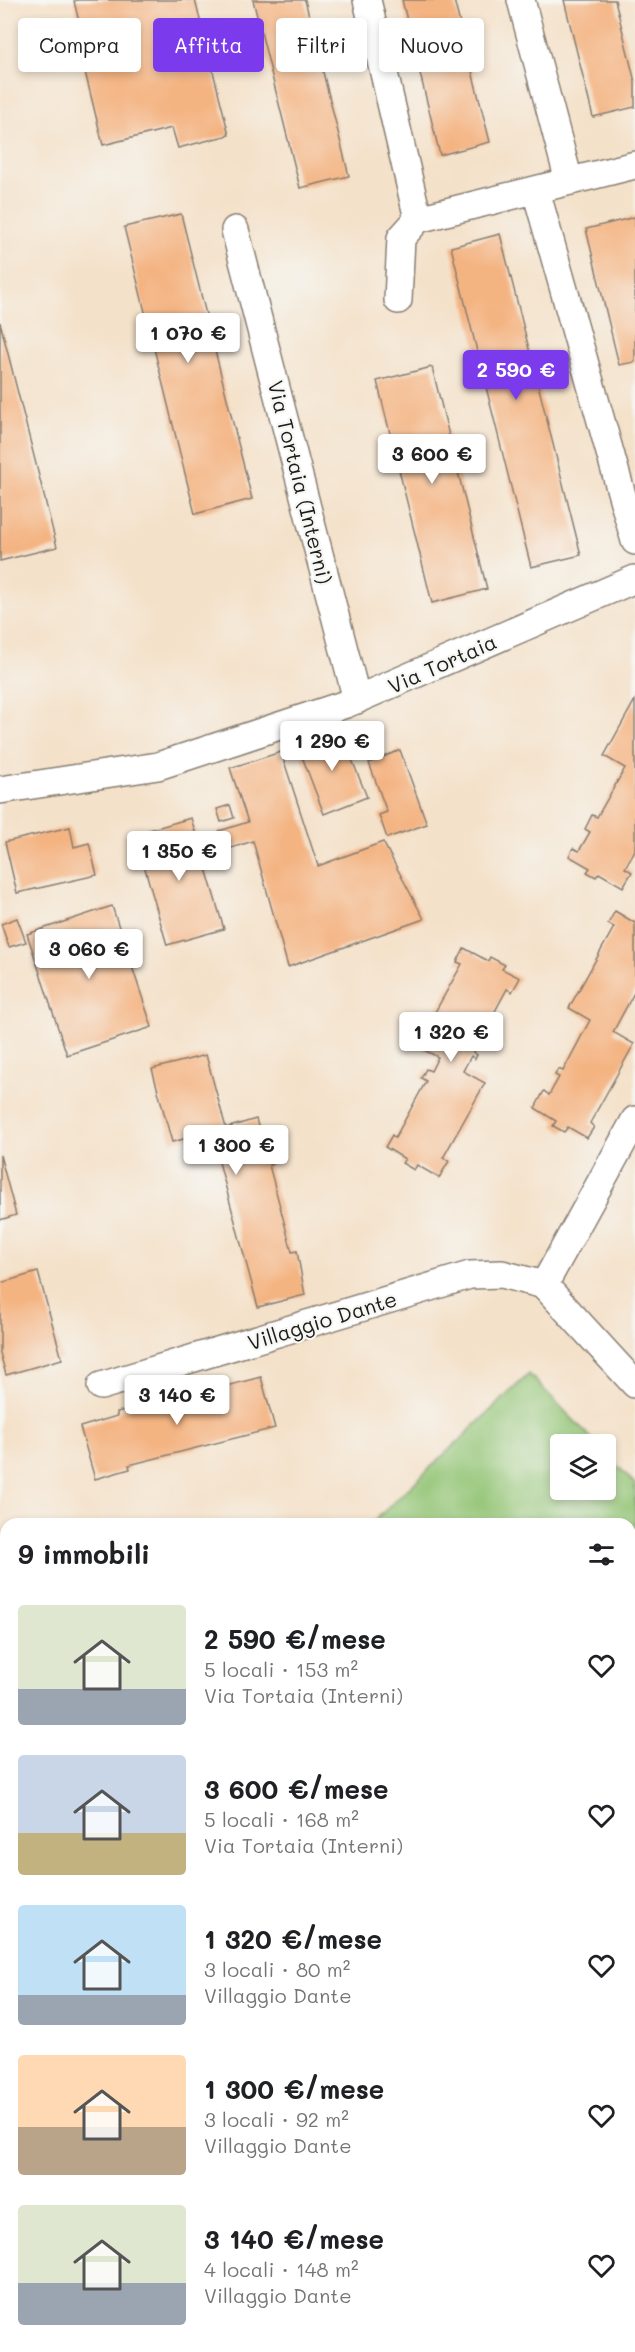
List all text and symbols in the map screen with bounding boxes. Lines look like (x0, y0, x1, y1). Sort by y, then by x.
chip: Compra (18, 18, 141, 72)
chip: Affitta (153, 18, 264, 72)
chip: Filtri (276, 18, 367, 72)
chip: Nuovo (379, 18, 484, 72)
pin: 1 070 € (133, 313, 243, 364)
text: 1 070 € (150, 319, 226, 345)
pin: 2 590 € (461, 350, 571, 401)
text: 2 590 € (477, 356, 555, 382)
street label: Via Tortaia (Interni) (263, 377, 339, 587)
pin: 3 600 € (377, 434, 487, 485)
text: 3 600 € (392, 440, 472, 466)
street label: Via Tortaia (383, 627, 501, 699)
pin: 1 290 € (277, 721, 387, 772)
text: 1 290 € (294, 727, 370, 753)
pin: 1 350 € (124, 831, 234, 882)
text: 1 350 € (141, 837, 217, 863)
pin: 3 060 € (34, 929, 144, 980)
text: 3 060 € (49, 935, 129, 961)
pin: 1 320 € (396, 1012, 506, 1063)
text: 1 320 € (413, 1018, 489, 1044)
pin: 1 300 € (181, 1125, 291, 1176)
text: 1 300 € (197, 1131, 275, 1157)
street label: Villaggio Dante (244, 1284, 400, 1356)
pin: 3 140 € (122, 1375, 232, 1426)
text: 3 140 € (138, 1381, 216, 1407)
map controls (550, 1434, 616, 1500)
button: layers (550, 1434, 616, 1500)
text: 9 immobili (18, 1537, 150, 1571)
icon: filters (585, 1538, 618, 1571)
text: 2 590 €/mese (204, 1622, 386, 1656)
icon: home (66, 1629, 138, 1701)
icon: heart (585, 1649, 618, 1682)
text: 5 locali · 153 m² (204, 1656, 358, 1682)
text: Via Tortaia (Interni) (204, 1682, 403, 1708)
text: 3 600 €/mese (204, 1772, 389, 1806)
icon: home (66, 1779, 138, 1851)
icon: heart (585, 1799, 618, 1832)
text: 5 locali · 168 m² (204, 1806, 359, 1832)
text: Via Tortaia (Interni) (204, 1832, 403, 1858)
text: 1 320 €/mese (204, 1922, 382, 1956)
icon: home (66, 1929, 138, 2001)
icon: heart (585, 1949, 618, 1982)
text: 3 locali · 80 m² (204, 1956, 350, 1982)
text: Villaggio Dante (204, 1982, 352, 2008)
text: 1 300 €/mese (204, 2072, 384, 2106)
icon: home (66, 2079, 138, 2151)
icon: heart (585, 2099, 618, 2132)
text: 3 locali · 92 m² (204, 2106, 349, 2132)
text: Villaggio Dante (204, 2132, 352, 2158)
text: 3 140 €/mese (204, 2222, 384, 2256)
icon: home (66, 2229, 138, 2301)
icon: heart (585, 2249, 618, 2282)
text: 4 locali · 148 m² (204, 2256, 359, 2282)
text: Villaggio Dante (204, 2282, 352, 2308)

